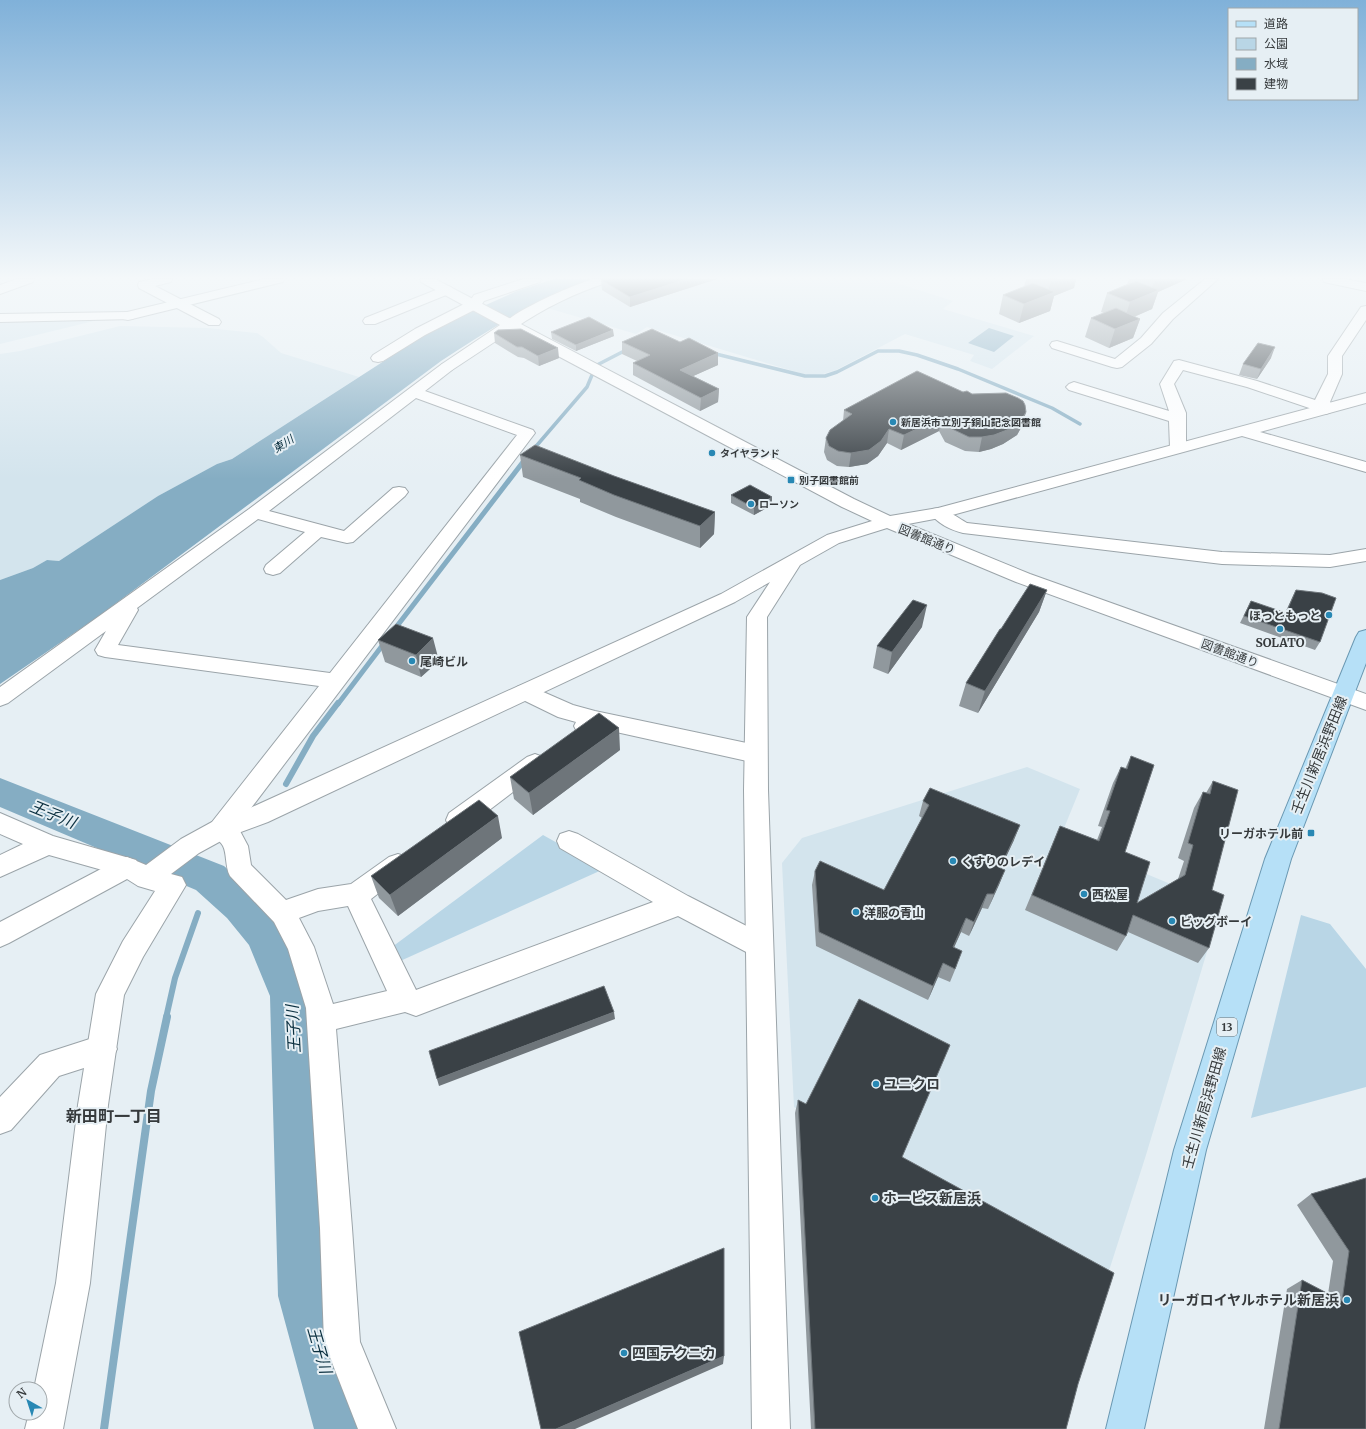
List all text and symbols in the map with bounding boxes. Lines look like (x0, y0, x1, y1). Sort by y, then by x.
legend (1228, 8, 1358, 100)
text: 道路 (1264, 16, 1288, 31)
text: 公園 (1264, 36, 1288, 51)
text: 水域 (1264, 56, 1288, 71)
text: 建物 (1264, 76, 1288, 91)
place label: 新居浜市立別子銅山記念図書館 (901, 416, 1041, 429)
marker: 新居浜市立別子銅山記念図書館 (888, 417, 898, 427)
water label: 東川 (270, 432, 297, 456)
place label: タイヤランド (720, 447, 780, 460)
marker: タイヤランド (707, 448, 717, 458)
place label: 別子図書館前 (799, 474, 859, 487)
marker: 別子図書館前 (786, 475, 796, 485)
place label: ローソン (759, 498, 799, 511)
marker: ローソン (746, 499, 756, 509)
street label: 図書館通り (896, 521, 958, 557)
place label: ほっともっと (1249, 608, 1321, 623)
marker: ほっともっと (1324, 610, 1334, 620)
marker: SOLATO (1275, 624, 1285, 634)
place label: SOLATO (1255, 635, 1305, 650)
street label: 図書館通り (1199, 636, 1261, 670)
place label: 尾崎ビル (420, 654, 468, 669)
marker: 尾崎ビル (407, 656, 417, 666)
street label: 壬生川新居浜野田線 (1287, 693, 1351, 817)
water label: 王子川 (27, 796, 81, 833)
place label: リーガホテル前 (1219, 826, 1303, 841)
marker: リーガホテル前 (1306, 828, 1316, 838)
place label: くすりのレデイ (961, 854, 1045, 869)
marker: くすりのレデイ (948, 856, 958, 866)
place label: 西松屋 (1092, 887, 1128, 902)
marker: 西松屋 (1079, 889, 1089, 899)
place label: 洋服の青山 (864, 905, 924, 920)
marker: 洋服の青山 (851, 907, 861, 917)
place label: ビッグボーイ (1180, 914, 1252, 929)
marker: ビッグボーイ (1167, 916, 1177, 926)
water label: 王子川 (282, 1003, 304, 1053)
road number: 13 (1217, 1018, 1237, 1036)
street label: 壬生川新居浜野田線 (1178, 1045, 1230, 1171)
place label: ユニクロ (884, 1075, 940, 1093)
marker: ユニクロ (871, 1079, 881, 1089)
district label: 新田町一丁目 (66, 1106, 162, 1126)
place label: ホービス新居浜 (883, 1189, 981, 1207)
marker: ホービス新居浜 (870, 1193, 880, 1203)
place label: リーガロイヤルホテル新居浜 (1157, 1291, 1339, 1309)
marker: リーガロイヤルホテル新居浜 (1342, 1295, 1352, 1305)
water label: 王子川 (304, 1324, 337, 1378)
place label: 四国テクニカ (632, 1344, 716, 1362)
marker: 四国テクニカ (619, 1348, 629, 1358)
north arrow (8, 1381, 48, 1421)
text: N (14, 1385, 30, 1401)

